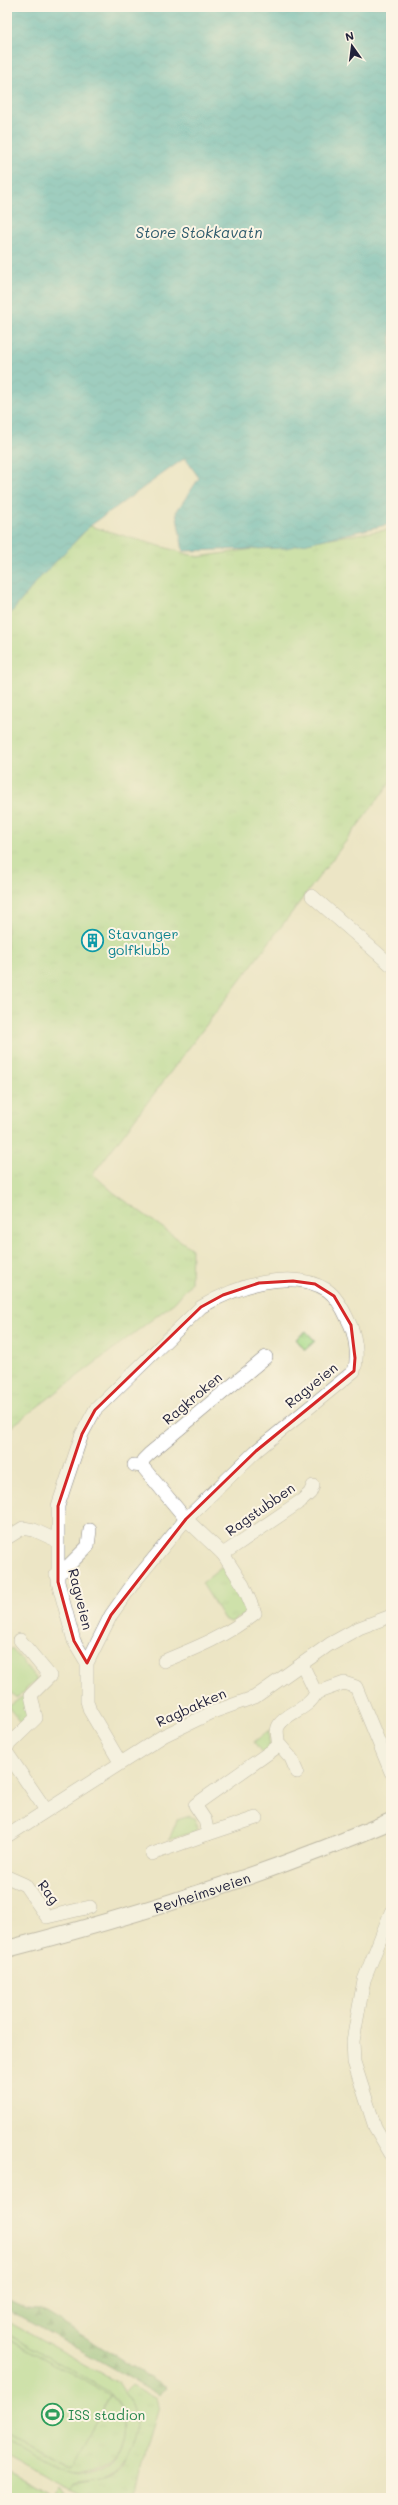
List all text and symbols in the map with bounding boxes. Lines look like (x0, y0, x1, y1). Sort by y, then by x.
north arrow (332, 26, 372, 66)
text: N (344, 28, 355, 44)
water label: Store Stokkavatn (136, 222, 262, 242)
place label: Stavanger golfklubb (108, 924, 178, 959)
building icon: Stavanger golfklubb (80, 928, 106, 954)
street label: Ragveien (281, 1358, 341, 1412)
street label: Ragkroken (158, 1367, 226, 1429)
street label: Ragstubben (221, 1478, 299, 1540)
street label: Ragveien (64, 1566, 98, 1632)
street label: Ragbakken (153, 1683, 229, 1731)
street label: Revheimsveien (151, 1867, 253, 1917)
street label: Rag (34, 1876, 64, 1908)
sports icon: ISS stadion (40, 2401, 66, 2427)
place label: ISS stadion (68, 2405, 145, 2424)

